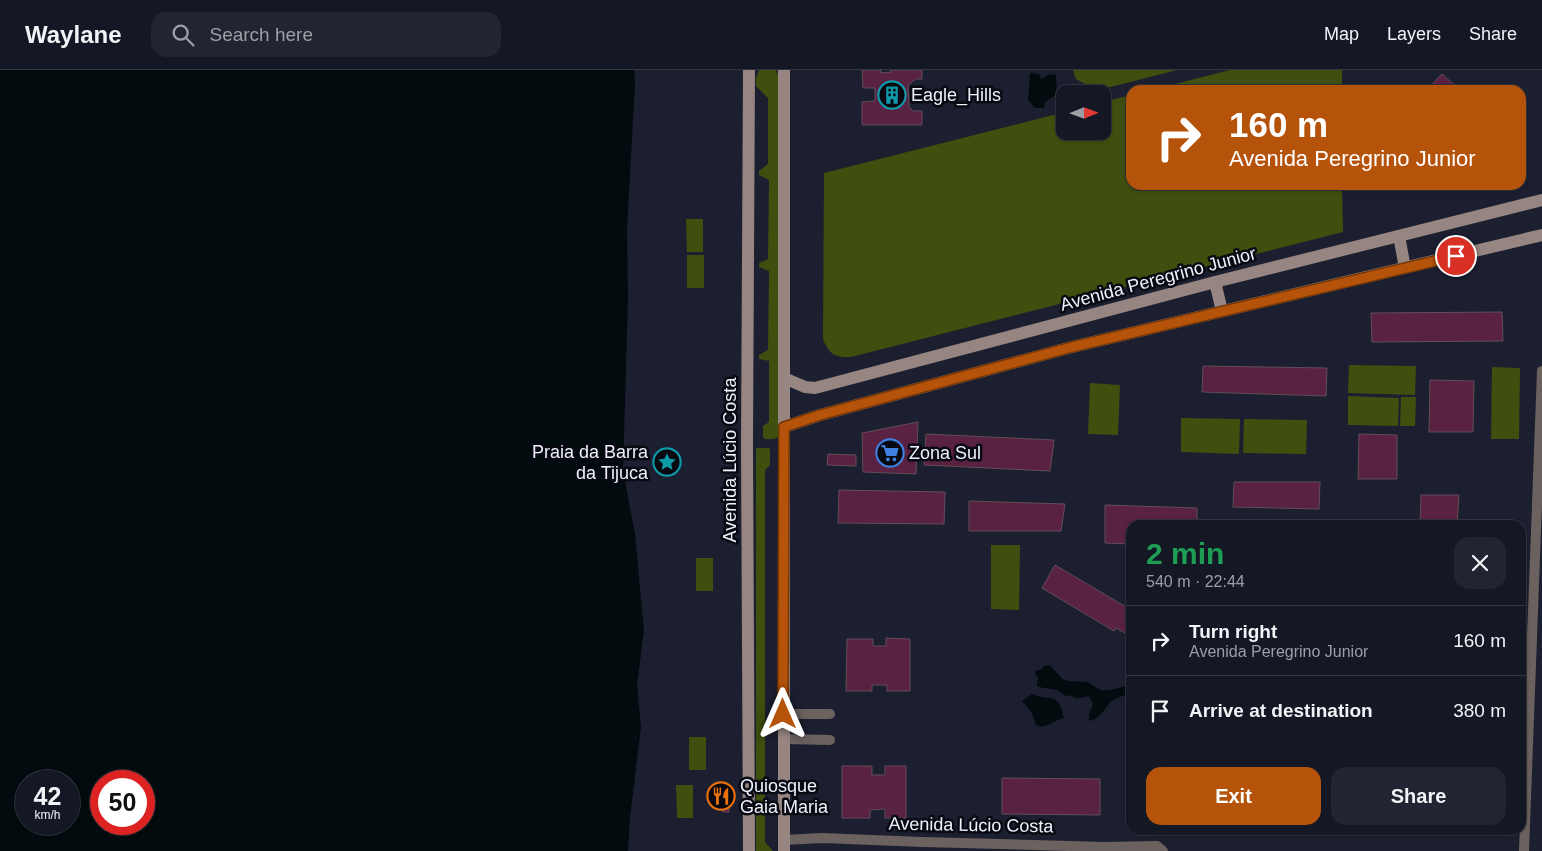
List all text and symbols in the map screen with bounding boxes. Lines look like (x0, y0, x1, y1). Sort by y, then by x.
search box (151, 12, 501, 57)
text: Waylane (25, 21, 121, 48)
icon: search (169, 21, 197, 49)
text: Search here (209, 24, 313, 45)
text: Map (1324, 24, 1359, 44)
text: Layers (1387, 24, 1441, 44)
text: Share (1469, 24, 1517, 44)
building icon: Eagle_Hills (877, 80, 907, 110)
place label: Eagle_Hills (911, 85, 1001, 106)
north arrow (1056, 85, 1111, 140)
map controls (1056, 85, 1111, 140)
icon: right (1146, 105, 1211, 170)
text: 160 m (1229, 105, 1328, 144)
text: Avenida Peregrino Junior (1229, 146, 1476, 171)
pin (1435, 235, 1477, 277)
icon: arrive (1442, 242, 1470, 270)
street label: Avenida Peregrino Junior (1058, 243, 1258, 315)
street label: Avenida Lúcio Costa (720, 377, 740, 542)
supermarket icon: Zona Sul (875, 438, 905, 468)
place label: Praia da Barra da Tijuca (532, 442, 649, 483)
place label: Zona Sul (909, 443, 981, 463)
place icon: Praia da Barra da Tijuca (652, 447, 682, 477)
text: 2 min (1146, 537, 1224, 570)
button: close (1454, 537, 1506, 589)
text: 540 m · 22:44 (1146, 573, 1245, 590)
text: Turn right (1189, 621, 1277, 642)
icon: right (1146, 627, 1174, 655)
text: 160 m (1453, 630, 1506, 651)
text: Avenida Peregrino Junior (1189, 643, 1368, 660)
position arrow (756, 687, 808, 739)
icon: arrive (1146, 697, 1174, 725)
text: Arrive at destination (1189, 700, 1373, 721)
text: 380 m (1453, 700, 1506, 721)
button: Exit (1146, 767, 1321, 825)
button: Share (1331, 767, 1506, 825)
speed limit sign: 50 (90, 770, 155, 835)
place label: Quiosque Gaia Maria (740, 776, 829, 817)
restaurant icon: Quiosque Gaia Maria (706, 781, 736, 811)
text: 42 (34, 782, 61, 810)
text: km/h (34, 808, 61, 822)
street label: Avenida Lúcio Costa (888, 814, 1055, 836)

